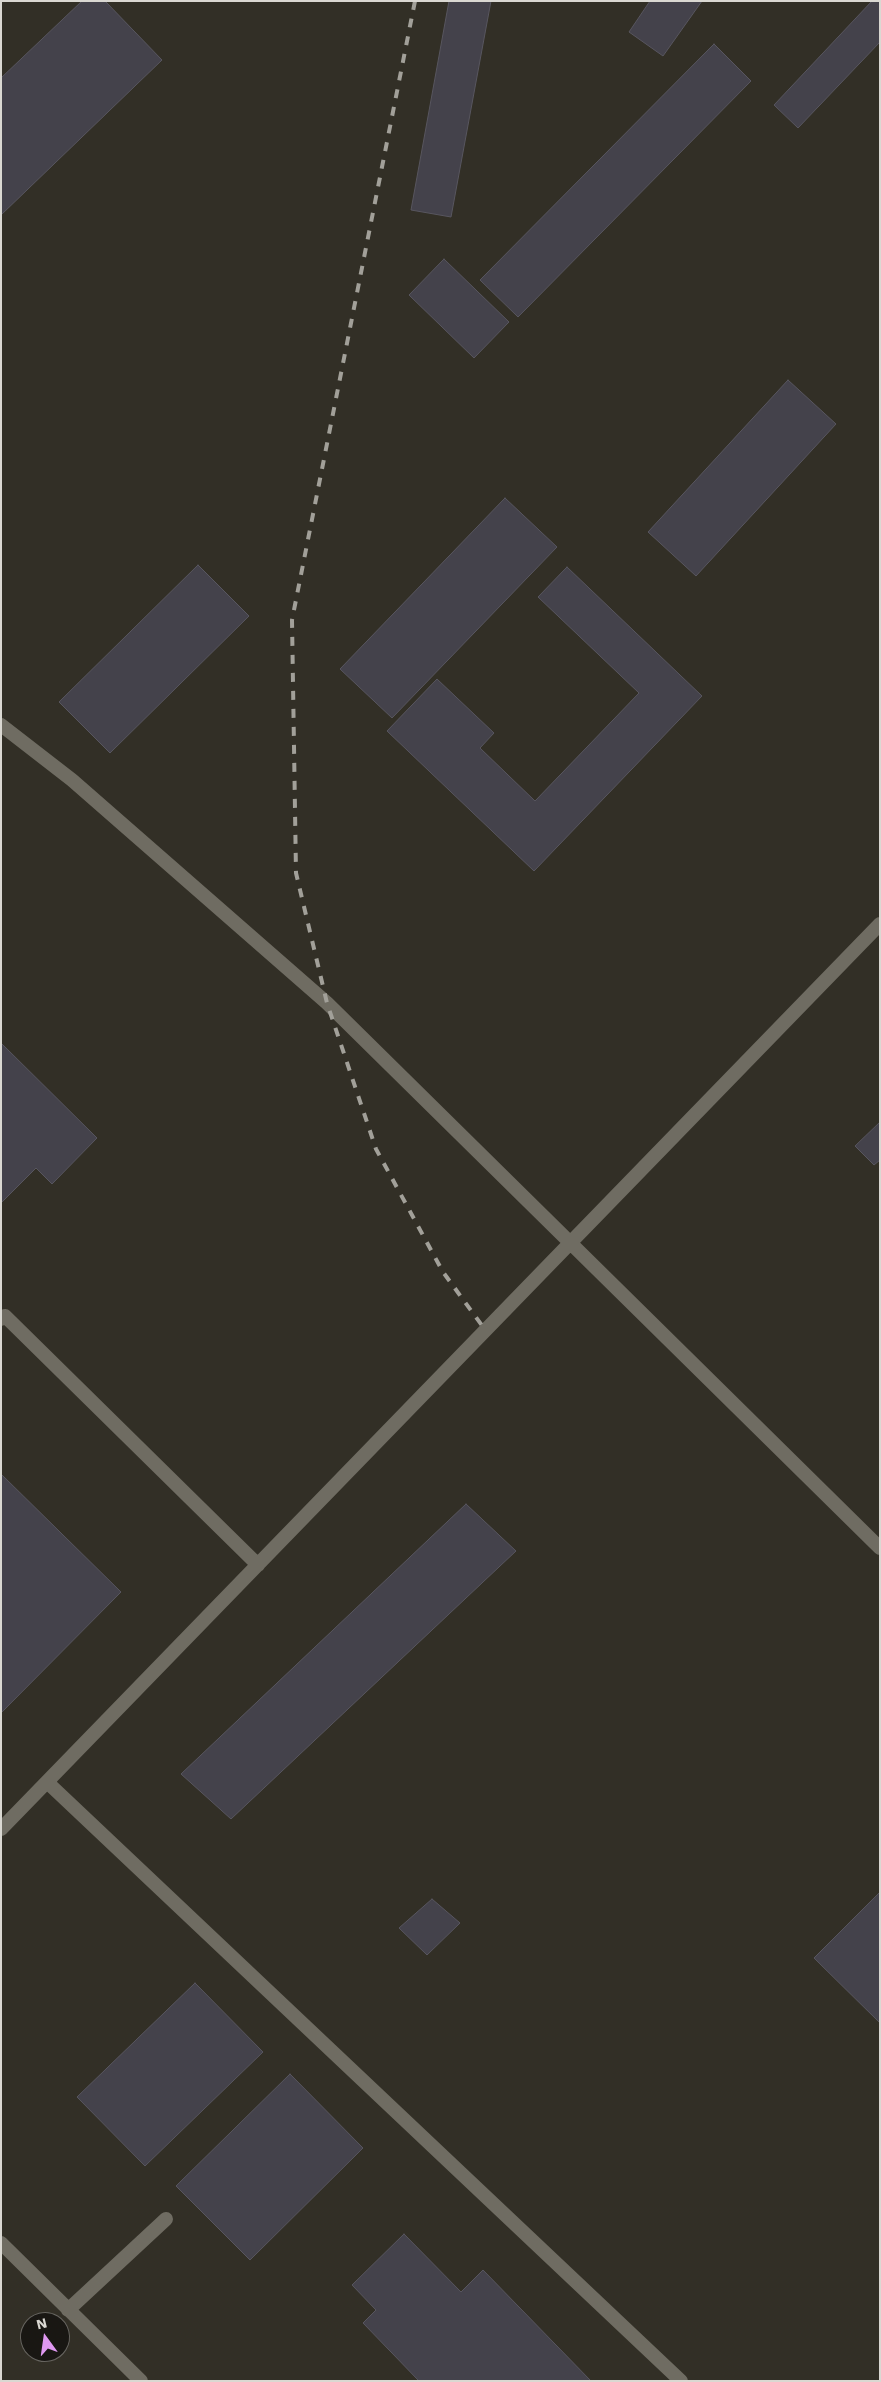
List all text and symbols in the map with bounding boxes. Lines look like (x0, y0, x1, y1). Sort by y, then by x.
north arrow (20, 2312, 70, 2362)
text: N (35, 2314, 49, 2332)

